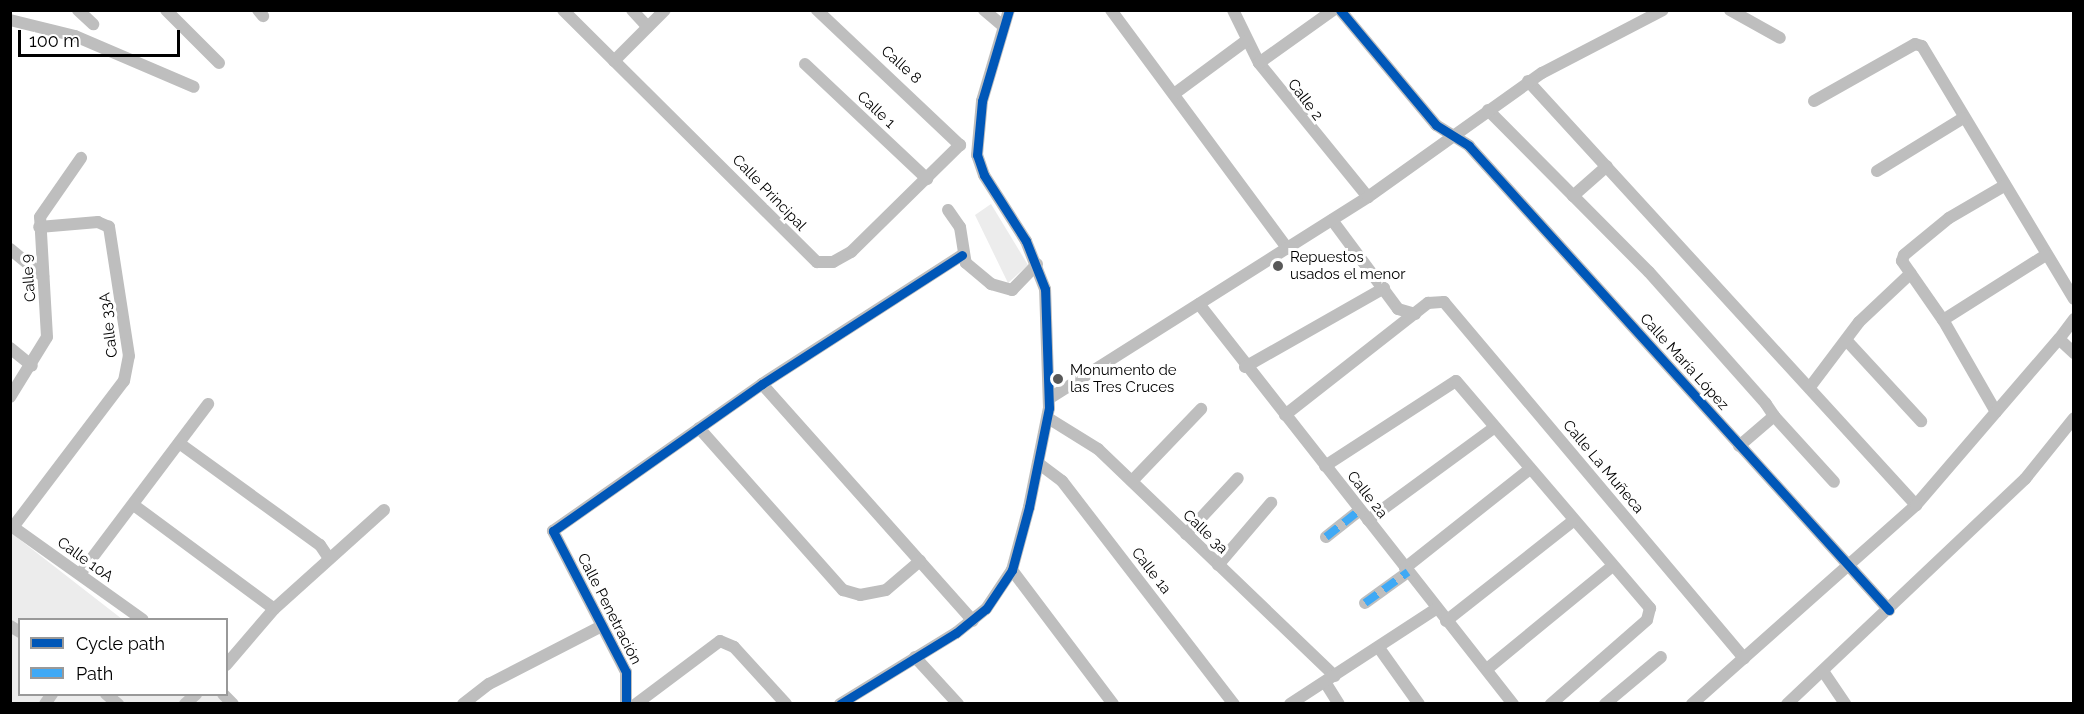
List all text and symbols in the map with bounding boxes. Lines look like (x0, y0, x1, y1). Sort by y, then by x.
scale bar (21, 18, 183, 56)
text: 100 m (29, 30, 80, 51)
street label: Calle 8 (877, 42, 925, 88)
street label: Calle 2 (1284, 76, 1326, 124)
street label: Calle 1 (853, 88, 899, 132)
street label: Calle Principal (728, 151, 810, 235)
place label: Repuestos usados el menor (1290, 248, 1406, 283)
street label: Calle 9 (18, 253, 40, 303)
marker: Repuestos usados el menor (1271, 259, 1285, 273)
street label: Calle 33A (96, 291, 122, 359)
street label: Calle María López (1636, 310, 1732, 414)
place label: Monumento de las Tres Cruces (1070, 361, 1177, 396)
marker: Monumento de las Tres Cruces (1051, 372, 1065, 386)
street label: Calle La Muñeca (1559, 417, 1647, 517)
street label: Calle 2a (1343, 468, 1391, 522)
street label: Calle 3a (1179, 506, 1231, 558)
street label: Calle 10A (54, 534, 116, 586)
street label: Calle 1a (1127, 544, 1175, 598)
street label: Calle Penetración (573, 550, 645, 668)
legend (18, 618, 228, 696)
text: Cycle path (76, 633, 165, 654)
text: Path (76, 663, 113, 684)

